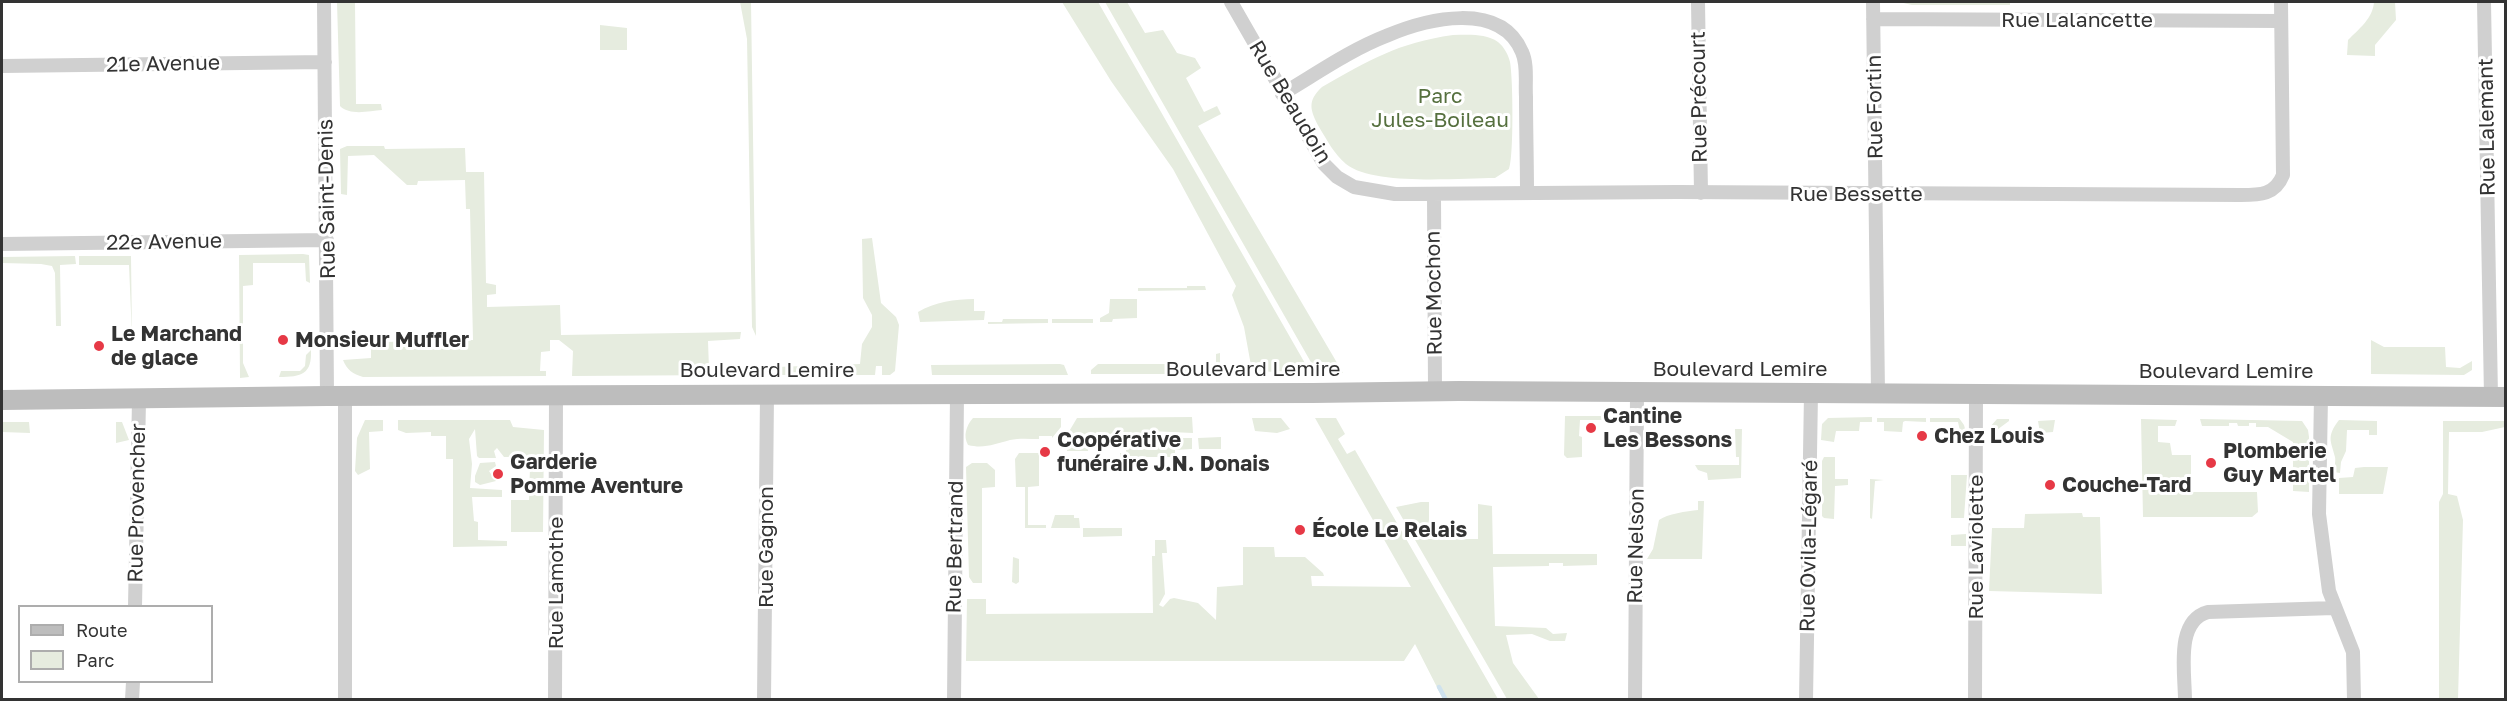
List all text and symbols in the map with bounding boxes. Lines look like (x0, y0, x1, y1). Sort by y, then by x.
street label: Rue Lalancette (2001, 7, 2153, 33)
street label: Rue Précourt (1685, 31, 1713, 163)
street label: Rue Beaudoin (1243, 36, 1337, 168)
street label: 21e Avenue (106, 50, 220, 78)
street label: Rue Fortin (1861, 55, 1889, 159)
street label: Rue Lalemant (2473, 58, 2501, 196)
park label: Parc Jules-Boileau (1371, 83, 1509, 133)
street label: Rue Saint-Denis (313, 119, 341, 279)
street label: Rue Bessette (1789, 181, 1923, 207)
street label: 22e Avenue (106, 228, 222, 256)
street label: Rue Mochon (1420, 231, 1448, 355)
place label: Le Marchand de glace (111, 321, 242, 371)
place label: Monsieur Muffler (295, 327, 469, 353)
marker: Monsieur Muffler (276, 333, 290, 347)
marker: Le Marchand de glace (92, 339, 106, 353)
street label: Boulevard Lemire (1165, 356, 1341, 382)
street label: Boulevard Lemire (1652, 356, 1828, 382)
street label: Boulevard Lemire (679, 357, 855, 383)
street label: Boulevard Lemire (2138, 358, 2314, 384)
place label: Cantine Les Bessons (1603, 403, 1732, 453)
marker: Cantine Les Bessons (1584, 421, 1598, 435)
street label: Rue Provencher (123, 423, 151, 583)
place label: Chez Louis (1934, 423, 2044, 449)
place label: Coopérative funéraire J.N. Donais (1057, 427, 1270, 477)
marker: Chez Louis (1915, 429, 1929, 443)
place label: Plomberie Guy Martel (2223, 438, 2336, 488)
marker: Coopérative funéraire J.N. Donais (1038, 445, 1052, 459)
place label: Garderie Pomme Aventure (510, 449, 683, 499)
marker: Plomberie Guy Martel (2204, 456, 2218, 470)
street label: Rue Ovila-Légaré (1795, 460, 1823, 632)
marker: Garderie Pomme Aventure (491, 467, 505, 481)
place label: Couche-Tard (2062, 472, 2192, 498)
street label: Rue Laviolette (1963, 474, 1989, 620)
marker: Couche-Tard (2043, 478, 2057, 492)
street label: Rue Bertrand (941, 480, 969, 614)
street label: Rue Gagnon (753, 486, 779, 608)
street label: Rue Nelson (1622, 488, 1650, 604)
street label: Rue Lamothe (543, 517, 569, 649)
place label: École Le Relais (1312, 517, 1467, 543)
marker: École Le Relais (1293, 523, 1307, 537)
legend (18, 605, 213, 683)
text: Route (76, 619, 127, 641)
text: Parc (76, 649, 114, 671)

